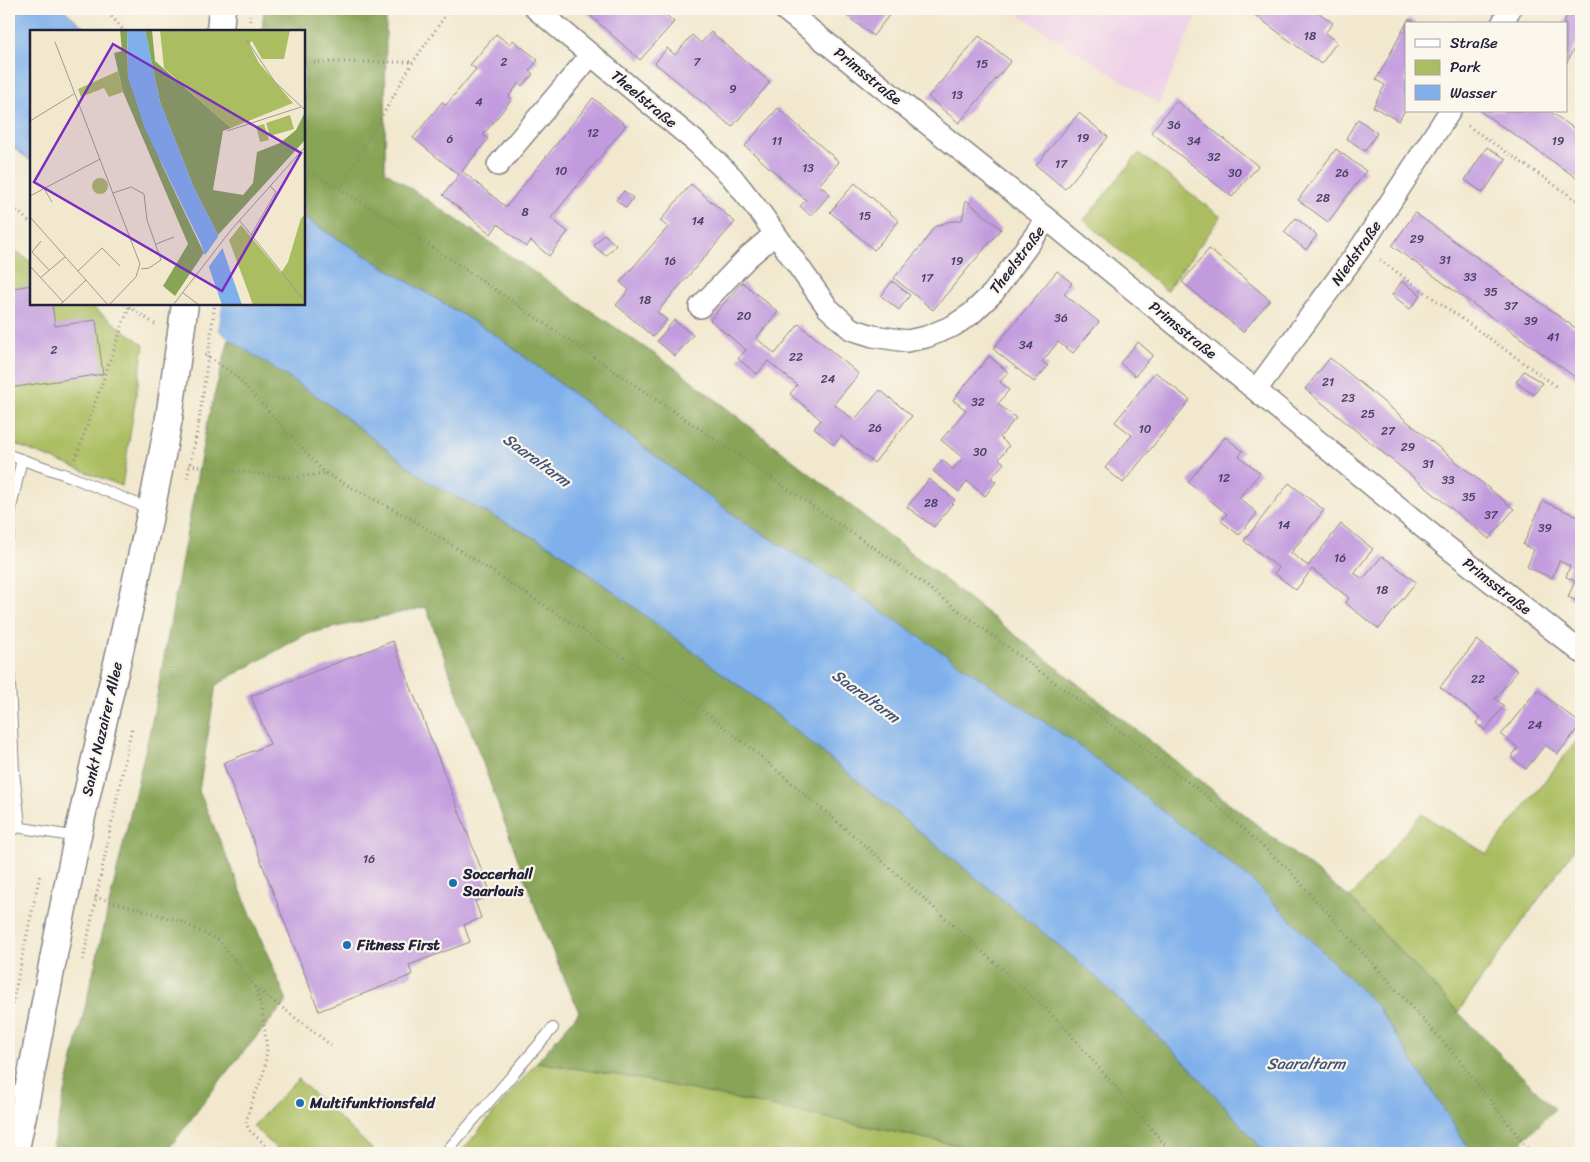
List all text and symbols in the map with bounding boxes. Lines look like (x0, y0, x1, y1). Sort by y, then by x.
legend (1405, 22, 1568, 112)
house number: 18 (1304, 25, 1316, 47)
inset map (30, 30, 305, 305)
text: Straße (1450, 30, 1498, 56)
street label: Primsstraße (828, 40, 908, 112)
house number: 2 (501, 51, 508, 73)
house number: 7 (694, 51, 702, 73)
house number: 15 (976, 53, 988, 75)
text: Park (1450, 54, 1481, 80)
street label: Theelstraße (605, 63, 683, 135)
house number: 9 (729, 78, 737, 100)
text: Wasser (1450, 80, 1498, 106)
house number: 13 (951, 84, 963, 106)
house number: 4 (475, 91, 483, 113)
house number: 36 (1167, 114, 1181, 136)
house number: 12 (587, 122, 599, 144)
house number: 19 (1077, 127, 1089, 149)
house number: 6 (447, 128, 454, 150)
house number: 11 (772, 130, 782, 152)
house number: 34 (1187, 130, 1202, 152)
house number: 19 (1552, 130, 1564, 152)
house number: 32 (1207, 146, 1221, 168)
house number: 17 (1055, 153, 1068, 175)
house number: 13 (802, 157, 814, 179)
house number: 10 (555, 160, 568, 182)
house number: 30 (1228, 162, 1242, 184)
house number: 26 (1335, 162, 1349, 184)
house number: 28 (1316, 187, 1330, 209)
house number: 8 (521, 201, 529, 223)
house number: 15 (859, 205, 871, 227)
house number: 14 (692, 210, 705, 232)
street label: Niedstraße (1324, 215, 1388, 291)
street label: Theelstraße (982, 220, 1052, 300)
house number: 29 (1410, 228, 1424, 250)
house number: 31 (1439, 249, 1451, 271)
house number: 16 (664, 250, 676, 272)
house number: 19 (951, 250, 963, 272)
house number: 33 (1463, 266, 1477, 288)
house number: 17 (921, 267, 934, 289)
house number: 35 (1484, 281, 1498, 303)
house number: 18 (639, 289, 651, 311)
street label: Primsstraße (1143, 294, 1223, 366)
house number: 37 (1504, 295, 1519, 317)
house number: 20 (737, 305, 752, 327)
house number: 36 (1054, 307, 1068, 329)
house number: 39 (1524, 310, 1538, 332)
house number: 41 (1547, 326, 1559, 348)
house number: 34 (1019, 334, 1034, 356)
house number: 2 (51, 339, 58, 361)
house number: 22 (789, 346, 803, 368)
house number: 24 (821, 368, 836, 390)
house number: 21 (1322, 371, 1334, 393)
house number: 23 (1341, 387, 1355, 409)
house number: 32 (971, 391, 985, 413)
house number: 25 (1361, 403, 1375, 425)
house number: 26 (868, 417, 882, 439)
house number: 10 (1139, 418, 1152, 440)
house number: 27 (1381, 420, 1396, 442)
water label: Saaraltarm (497, 425, 579, 496)
house number: 29 (1401, 436, 1415, 458)
house number: 30 (973, 441, 987, 463)
house number: 31 (1422, 453, 1434, 475)
house number: 12 (1218, 467, 1230, 489)
house number: 33 (1441, 469, 1455, 491)
house number: 35 (1462, 486, 1476, 508)
house number: 28 (924, 492, 938, 514)
house number: 37 (1484, 504, 1499, 526)
house number: 14 (1278, 514, 1291, 536)
house number: 39 (1538, 517, 1552, 539)
house number: 16 (1334, 547, 1346, 569)
street label: Primsstraße (1457, 551, 1537, 621)
house number: 18 (1376, 579, 1388, 601)
street label: Sankt Nazairer Allee (74, 659, 130, 799)
water label: Saaraltarm (826, 661, 908, 732)
house number: 22 (1471, 668, 1485, 690)
house number: 24 (1528, 714, 1543, 736)
house number: 16 (363, 848, 375, 870)
place label: Soccerhall Saarlouis (462, 861, 534, 904)
marker: Soccerhall Saarlouis (447, 877, 459, 889)
place label: Fitness First (356, 932, 440, 958)
marker: Fitness First (341, 939, 353, 951)
water label: Saaraltarm (1267, 1049, 1347, 1078)
place label: Multifunktionsfeld (309, 1090, 436, 1116)
marker: Multifunktionsfeld (294, 1097, 306, 1109)

